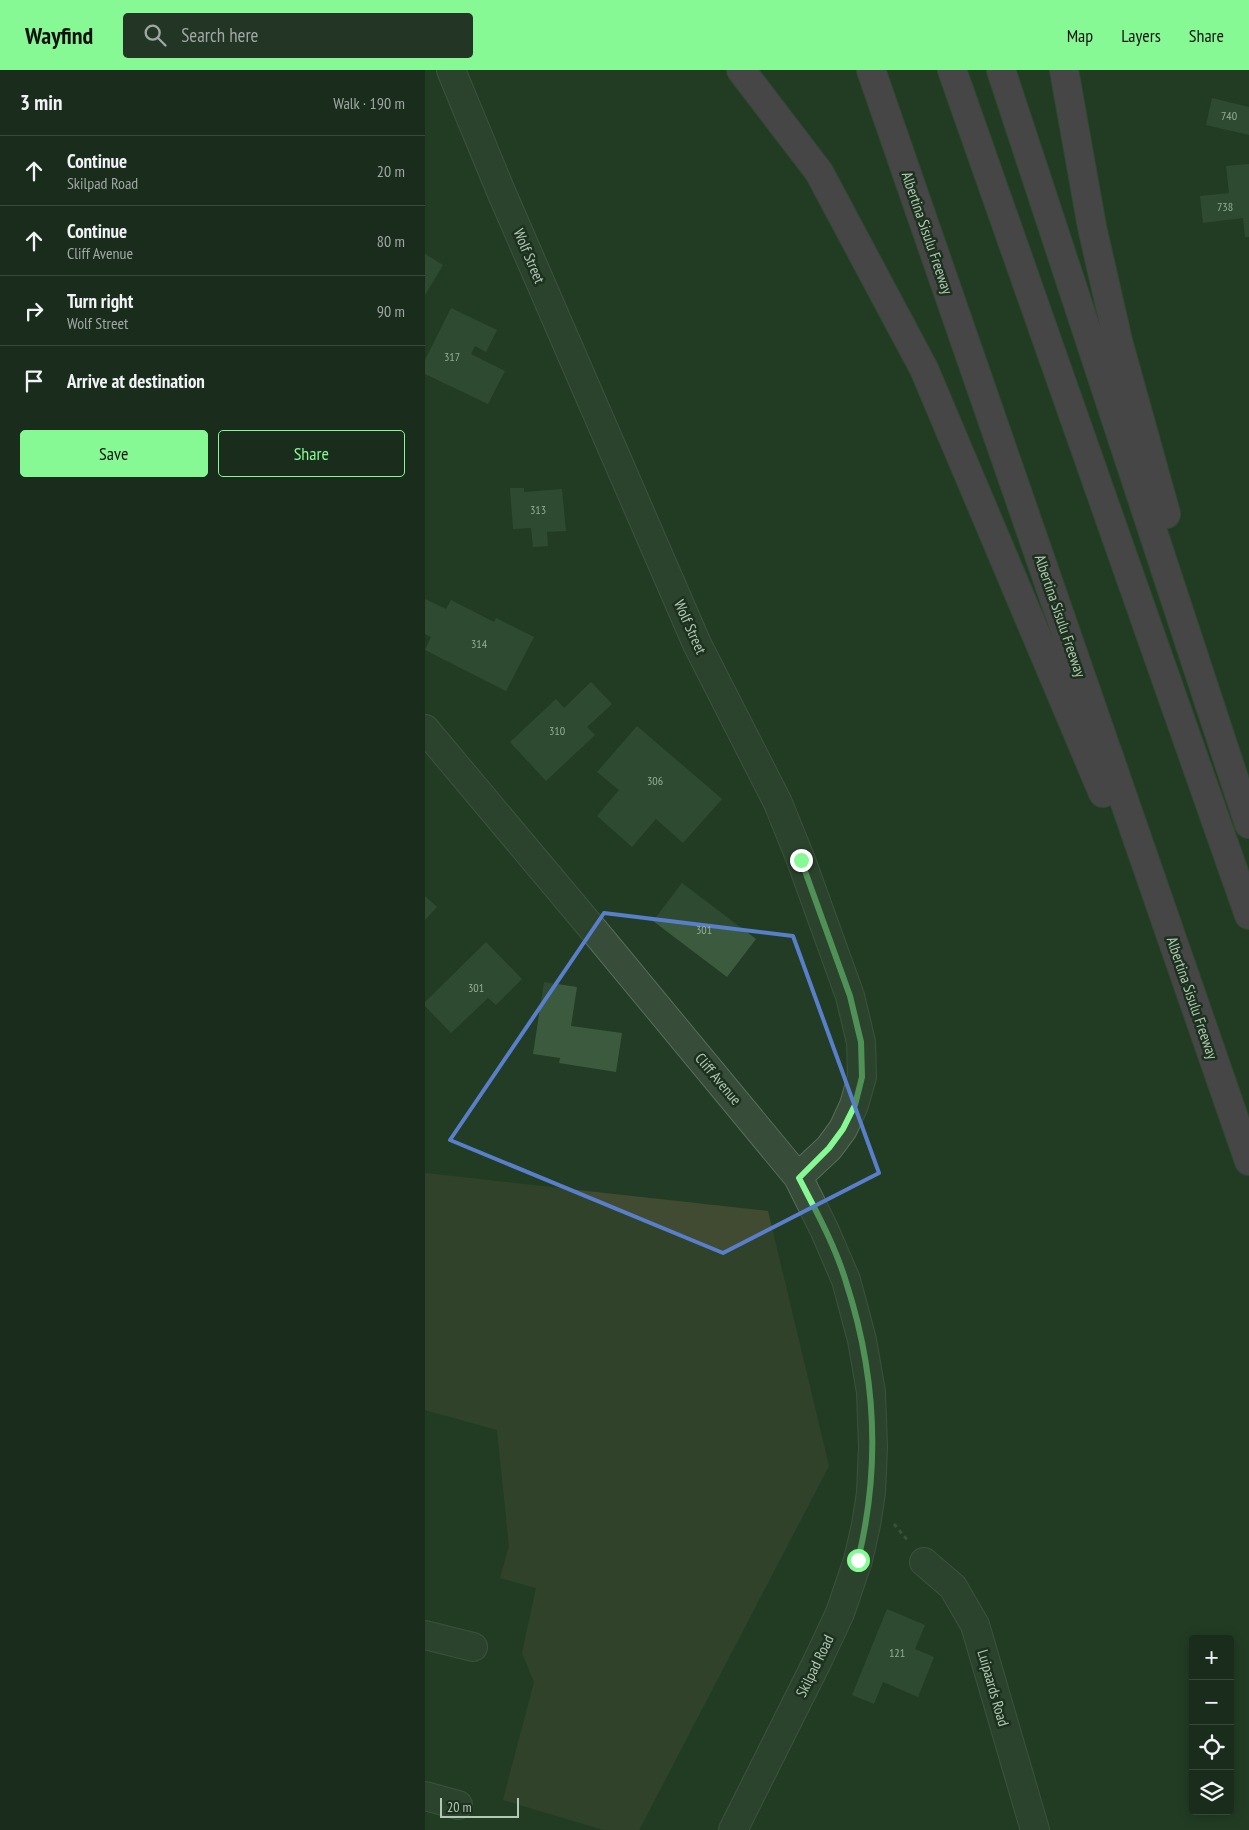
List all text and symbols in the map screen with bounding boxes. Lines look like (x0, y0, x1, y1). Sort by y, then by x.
search box (123, 13, 473, 58)
text: Wayfind (25, 20, 93, 51)
icon: search (141, 21, 169, 49)
text: Search here (181, 23, 258, 47)
text: Map (1067, 24, 1093, 47)
text: Layers (1121, 24, 1161, 47)
text: Share (1189, 24, 1224, 47)
text: 3 min (20, 89, 62, 116)
text: Walk · 190 m (333, 93, 405, 113)
house number: 740 (1221, 108, 1237, 123)
text: Continue (67, 149, 127, 173)
icon: ahead (20, 157, 48, 185)
text: 20 m (377, 161, 405, 181)
street label: Albertina Sisulu Freeway (898, 169, 957, 297)
text: Skilpad Road (67, 173, 138, 193)
house number: 738 (1217, 199, 1233, 214)
text: Continue (67, 219, 127, 243)
street label: Wolf Street (509, 226, 549, 286)
icon: ahead (20, 227, 48, 255)
text: 80 m (377, 231, 405, 251)
text: Cliff Avenue (67, 243, 133, 263)
text: Turn right (67, 289, 133, 313)
icon: right (20, 297, 48, 325)
text: 90 m (377, 301, 405, 321)
text: Wolf Street (67, 313, 128, 333)
house number: 317 (444, 349, 460, 364)
icon: arrive (20, 367, 48, 395)
text: Arrive at destination (67, 369, 205, 393)
button: Save (20, 430, 208, 477)
button: Share (218, 430, 405, 477)
house number: 313 (530, 502, 546, 517)
street label: Albertina Sisulu Freeway (1031, 552, 1090, 680)
street label: Wolf Street (670, 597, 711, 657)
house number: 314 (471, 636, 488, 651)
house number: 310 (549, 723, 565, 738)
house number: 306 (647, 773, 663, 788)
route end (790, 849, 813, 872)
house number: 301 (696, 922, 712, 937)
street label: Albertina Sisulu Freeway (1163, 934, 1222, 1062)
house number: 301 (468, 980, 484, 995)
street label: Cliff Avenue (691, 1049, 746, 1109)
route start (847, 1549, 870, 1572)
street label: Skilpad Road (791, 1632, 838, 1700)
map controls (1189, 1635, 1234, 1815)
button: + (1189, 1635, 1234, 1680)
house number: 121 (889, 1645, 905, 1660)
street label: Luipaards Road (973, 1647, 1013, 1728)
button: − (1189, 1680, 1234, 1725)
button: locate (1189, 1725, 1234, 1770)
button: layers (1189, 1770, 1234, 1815)
scale bar (440, 1795, 519, 1818)
text: 20 m (447, 1798, 472, 1816)

